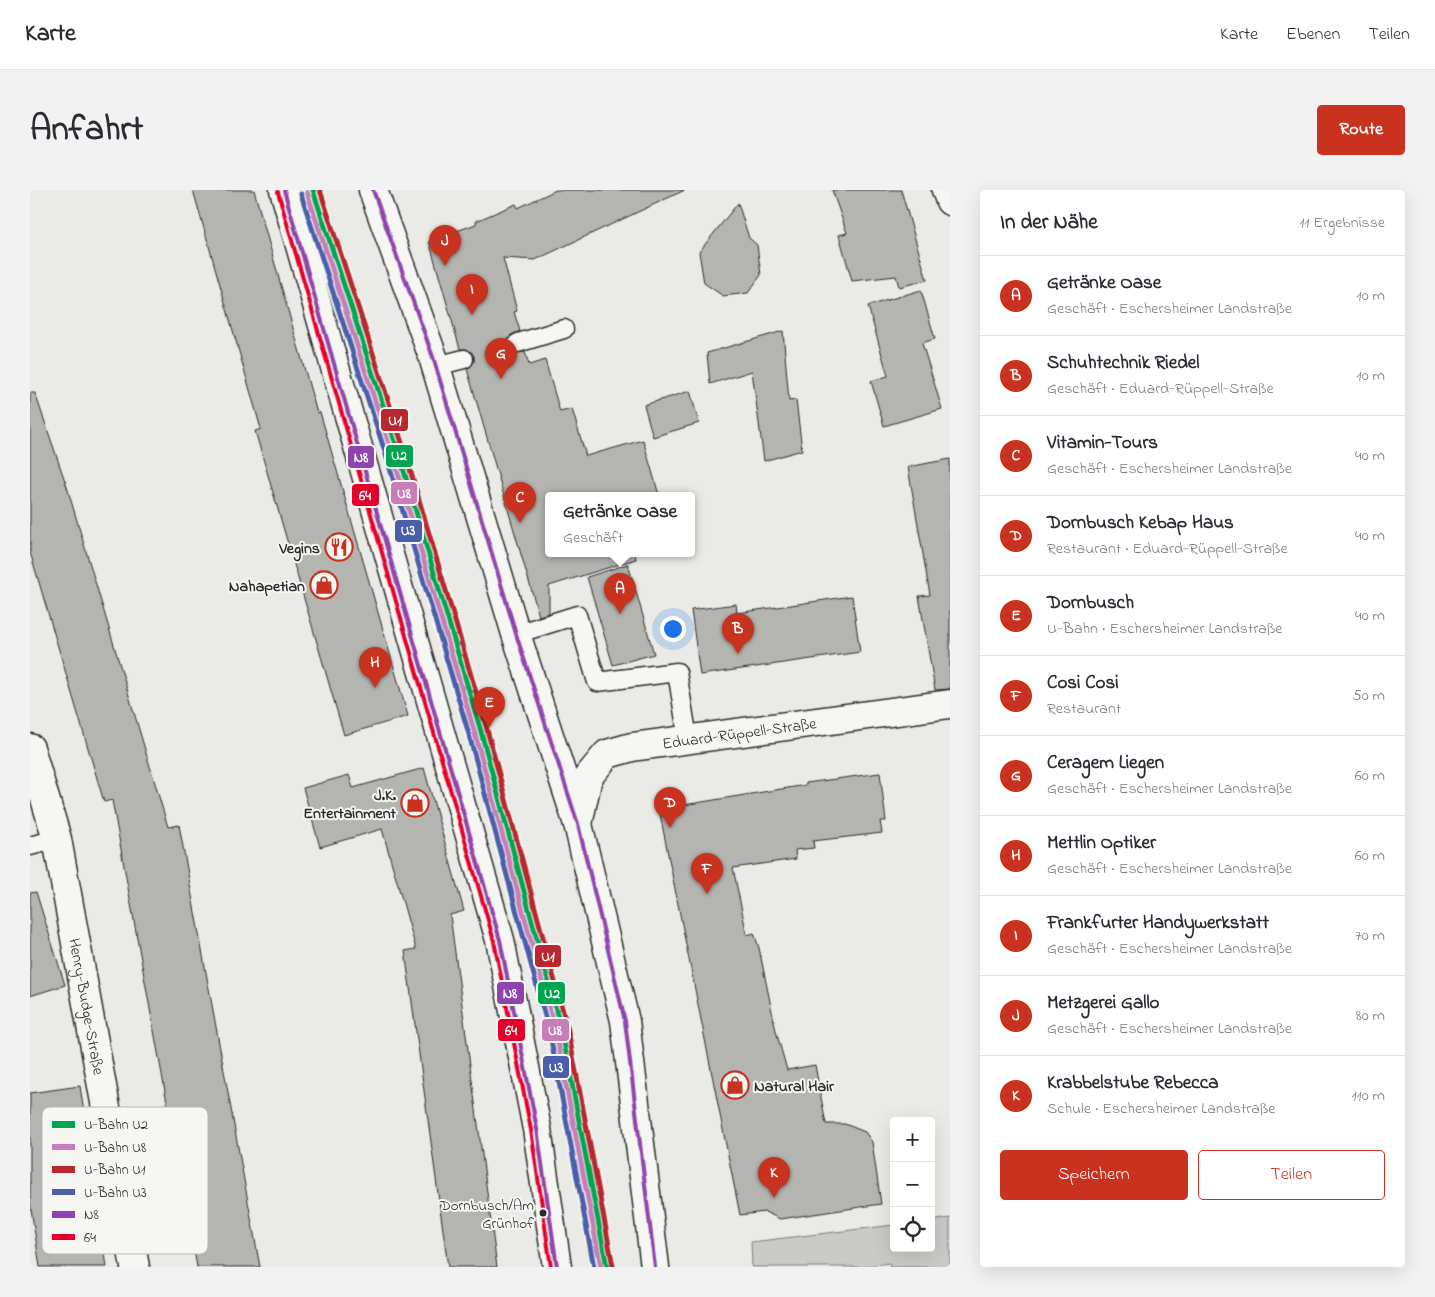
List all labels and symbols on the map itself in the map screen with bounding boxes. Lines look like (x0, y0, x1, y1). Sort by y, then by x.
pin: J (429, 225, 461, 266)
pin: I (456, 274, 488, 315)
pin: G (485, 338, 517, 379)
line badge: U1 (380, 408, 409, 432)
text: U1 (388, 411, 402, 432)
line badge: U2 (385, 444, 414, 468)
line badge: N8 (347, 445, 375, 469)
text: U2 (391, 446, 407, 467)
text: N8 (354, 448, 369, 469)
line badge: U8 (390, 481, 418, 505)
pin: C (504, 482, 536, 523)
line badge: 64 (351, 483, 380, 507)
text: U8 (397, 484, 412, 505)
text: 64 (358, 486, 371, 507)
line badge: U3 (394, 519, 423, 543)
text: U3 (401, 521, 416, 542)
restaurant icon: Vegins (324, 532, 354, 562)
place label: Vegins (278, 537, 320, 562)
shop icon: Nahapetian (309, 570, 339, 600)
pin: A (604, 573, 636, 614)
place label: Nahapetian (229, 575, 305, 599)
pin: B (722, 613, 754, 654)
your location (660, 616, 686, 642)
pin: H (359, 647, 391, 688)
pin: E (473, 687, 505, 728)
street label: Eduard-Rüppell-Straße (661, 712, 819, 757)
place label: J.K. Entertainment (303, 784, 397, 826)
pin: D (654, 787, 686, 828)
shop icon: J.K. Entertainment (400, 788, 430, 818)
pin: F (691, 853, 723, 894)
street label: Henry-Budge-Straße (61, 936, 110, 1078)
line badge: U1 (534, 944, 562, 968)
text: U1 (541, 947, 555, 968)
line badge: N8 (496, 981, 525, 1005)
line badge: U2 (537, 981, 566, 1005)
text: N8 (503, 984, 518, 1005)
text: U2 (544, 984, 560, 1005)
line badge: 64 (497, 1018, 526, 1042)
line badge: U8 (541, 1018, 570, 1042)
text: 64 (504, 1021, 517, 1042)
text: U8 (548, 1021, 563, 1042)
line badge: U3 (542, 1055, 570, 1079)
text: U3 (549, 1058, 564, 1079)
shop icon: Natural Hair (720, 1070, 750, 1100)
place label: Natural Hair (754, 1075, 835, 1099)
legend (42, 1107, 208, 1254)
text: U-Bahn U2 (84, 1115, 148, 1136)
text: U-Bahn U8 (84, 1138, 146, 1159)
pin: K (758, 1157, 790, 1198)
text: U-Bahn U1 (84, 1160, 146, 1181)
text: U-Bahn U3 (84, 1183, 147, 1204)
place label: Dornbusch/Am Grünhof (439, 1195, 534, 1235)
text: N8 (84, 1205, 99, 1226)
marker: Dornbusch/Am Grünhof (538, 1208, 548, 1218)
text: 64 (84, 1228, 96, 1249)

